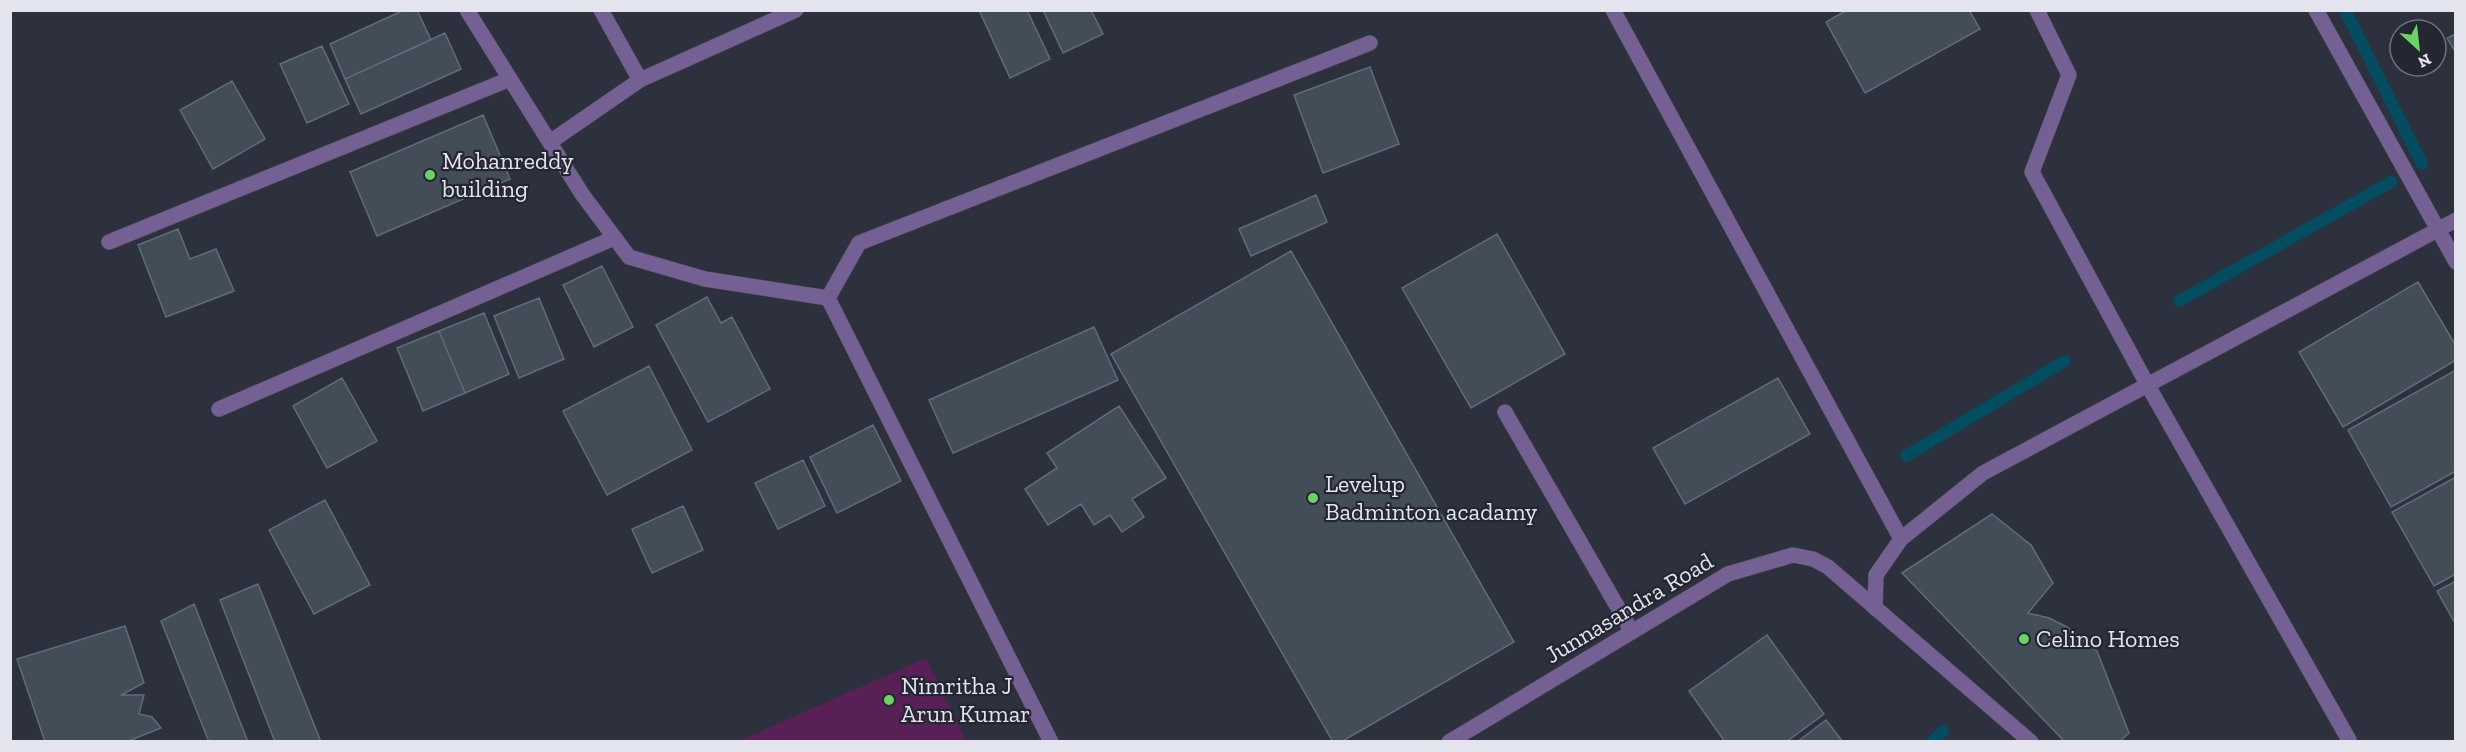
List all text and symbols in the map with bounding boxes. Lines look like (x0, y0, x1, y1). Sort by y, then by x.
north arrow (2388, 18, 2448, 78)
text: N (2415, 50, 2434, 72)
place label: Mohanreddy building (441, 146, 574, 203)
marker: Mohanreddy building (423, 168, 437, 182)
place label: Levelup Badminton acadamy (1325, 469, 1538, 526)
marker: Levelup Badminton acadamy (1306, 491, 1320, 505)
street label: Junnasandra Road (1540, 546, 1718, 669)
place label: Celino Homes (2036, 624, 2180, 653)
marker: Celino Homes (2017, 632, 2031, 646)
place label: Nimritha J Arun Kumar (901, 671, 1030, 728)
marker: Nimritha J Arun Kumar (882, 693, 896, 707)

